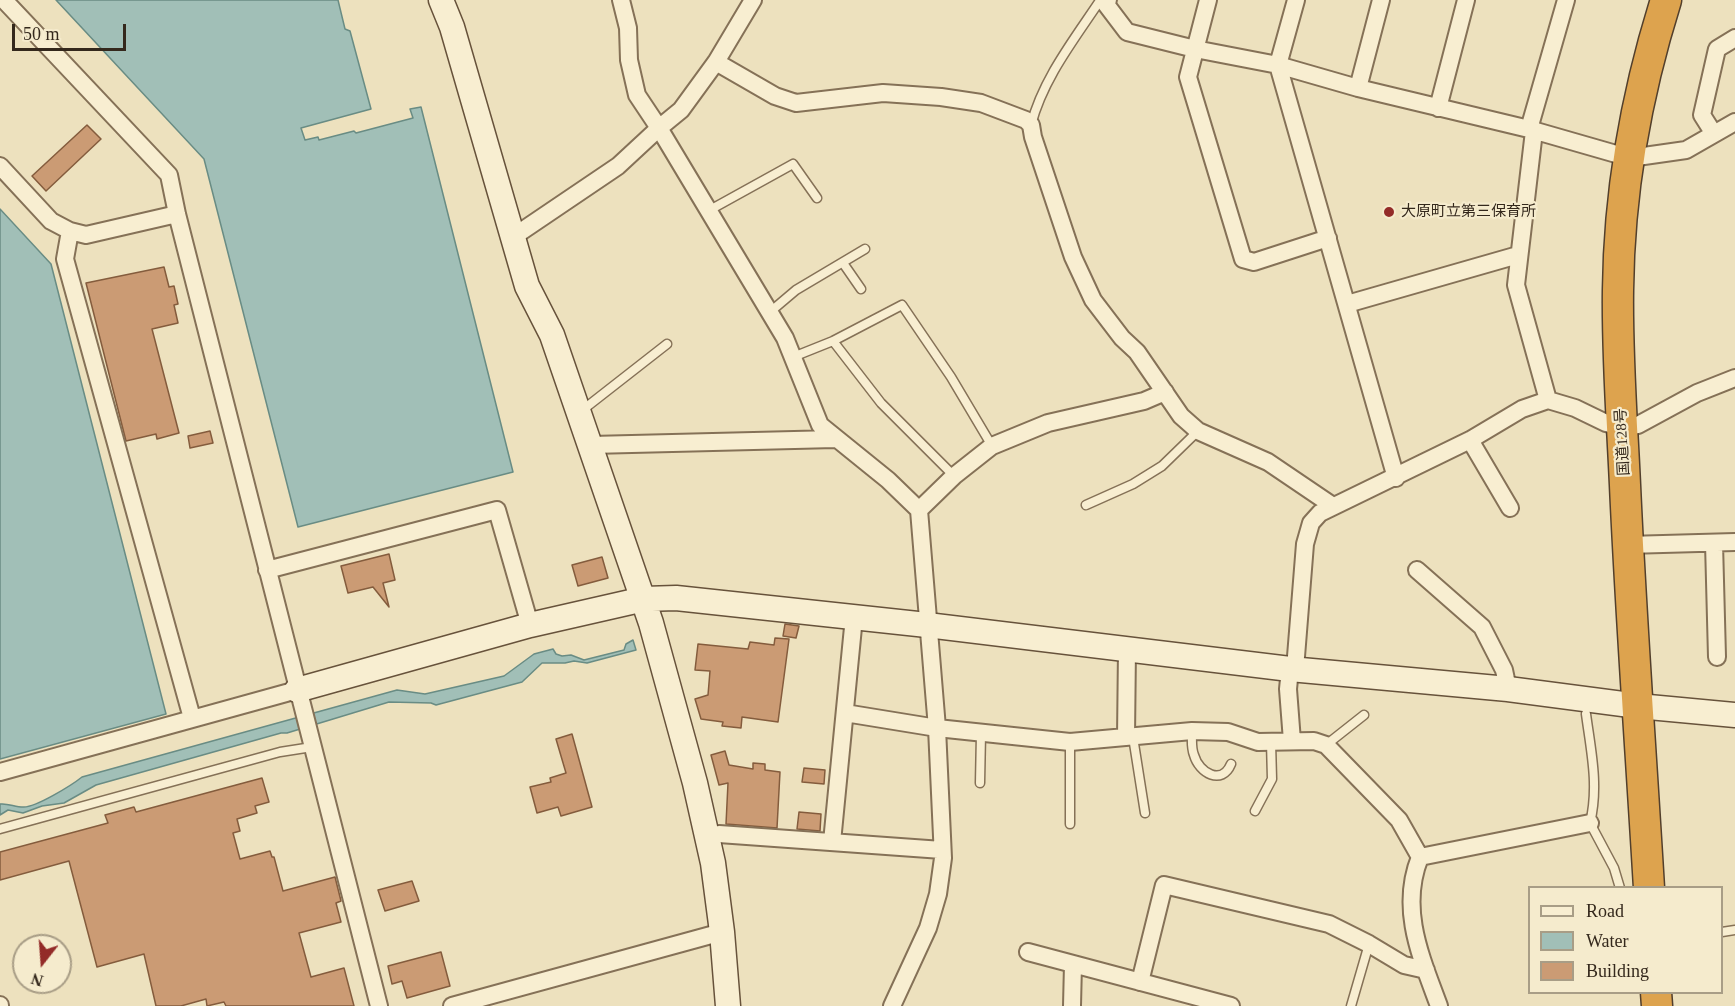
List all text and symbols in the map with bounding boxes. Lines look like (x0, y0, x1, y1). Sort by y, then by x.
scale bar (15, 12, 129, 50)
text: 50 m (23, 24, 60, 44)
place label: 大原町立第三保育所 (1401, 203, 1536, 221)
marker: 大原町立第三保育所 (1382, 205, 1396, 219)
street label: 国道128号 (1612, 408, 1634, 476)
legend (1528, 886, 1723, 994)
text: Road (1586, 901, 1624, 921)
text: Water (1586, 931, 1629, 951)
north arrow (12, 934, 72, 994)
text: Building (1586, 961, 1649, 981)
text: N (29, 970, 45, 990)

